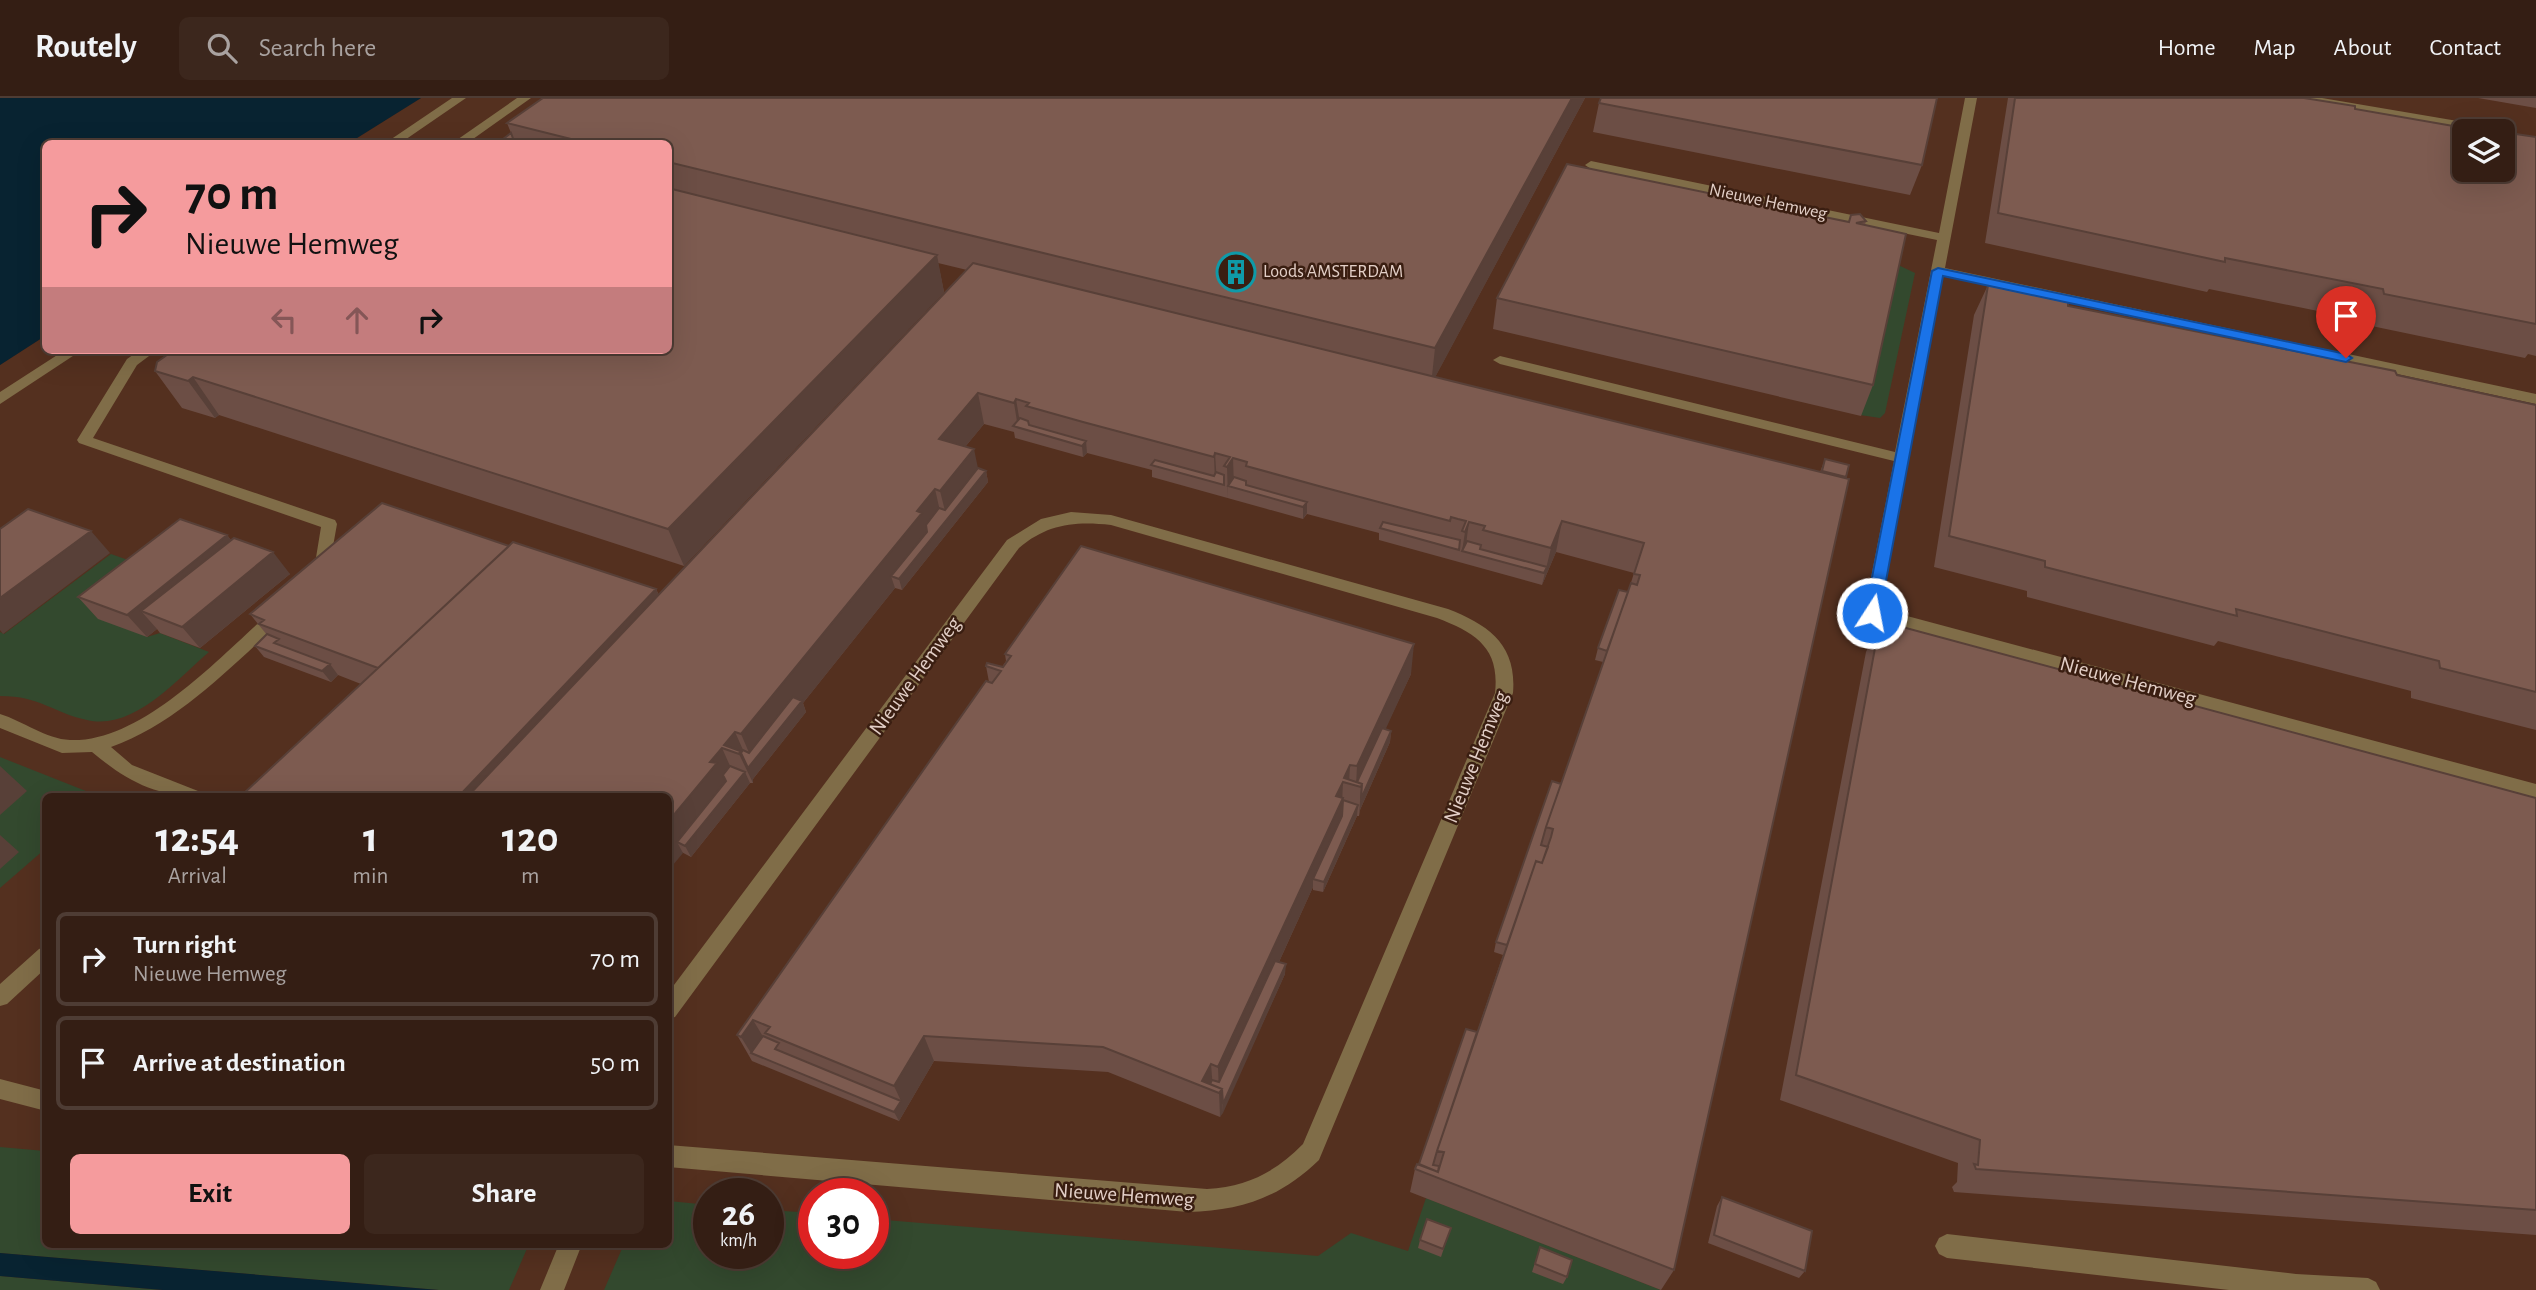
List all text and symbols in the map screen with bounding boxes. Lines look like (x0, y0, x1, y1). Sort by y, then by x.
search box (179, 17, 669, 80)
icon: search (203, 29, 241, 67)
text: Routely (35, 31, 137, 64)
text: Search here (259, 35, 376, 61)
text: Home (2158, 36, 2216, 60)
text: Map (2254, 36, 2296, 60)
text: About (2334, 36, 2391, 60)
text: Contact (2429, 36, 2501, 60)
map controls (2452, 119, 2515, 182)
button: layers (2452, 119, 2515, 182)
icon: right (70, 168, 161, 259)
text: 70 m (185, 170, 279, 219)
street label: Nieuwe Hemweg (1707, 181, 1829, 223)
text: Nieuwe Hemweg (185, 228, 399, 260)
building icon: Loods AMSTERDAM (1215, 251, 1257, 293)
place label: Loods AMSTERDAM (1263, 263, 1403, 281)
pin (2316, 286, 2376, 358)
icon: arrive (2327, 297, 2365, 335)
icon: left (265, 301, 303, 339)
icon: ahead (338, 301, 376, 339)
icon: right (411, 301, 449, 339)
position arrow (1835, 576, 1909, 650)
street label: Nieuwe Hemweg (865, 613, 965, 739)
street label: Nieuwe Hemweg (2058, 653, 2199, 709)
street label: Nieuwe Hemweg (1440, 687, 1512, 826)
text: 12:54 (155, 817, 239, 859)
text: 1 (363, 817, 378, 859)
text: 120 (502, 817, 559, 859)
text: Arrival (168, 865, 227, 888)
text: min (353, 865, 388, 888)
text: m (521, 865, 539, 888)
text: Turn right (133, 932, 236, 958)
icon: right (74, 940, 112, 978)
text: 70 m (590, 946, 640, 972)
text: Nieuwe Hemweg (133, 963, 286, 986)
icon: arrive (74, 1044, 112, 1082)
text: Arrive at destination (133, 1050, 346, 1076)
text: 50 m (590, 1050, 640, 1076)
button: Exit (70, 1154, 350, 1234)
button: Share (364, 1154, 644, 1234)
speed limit sign: 30 (798, 1178, 889, 1269)
street label: Nieuwe Hemweg (1053, 1180, 1195, 1210)
text: 26 (722, 1197, 755, 1232)
text: km/h (720, 1232, 757, 1250)

